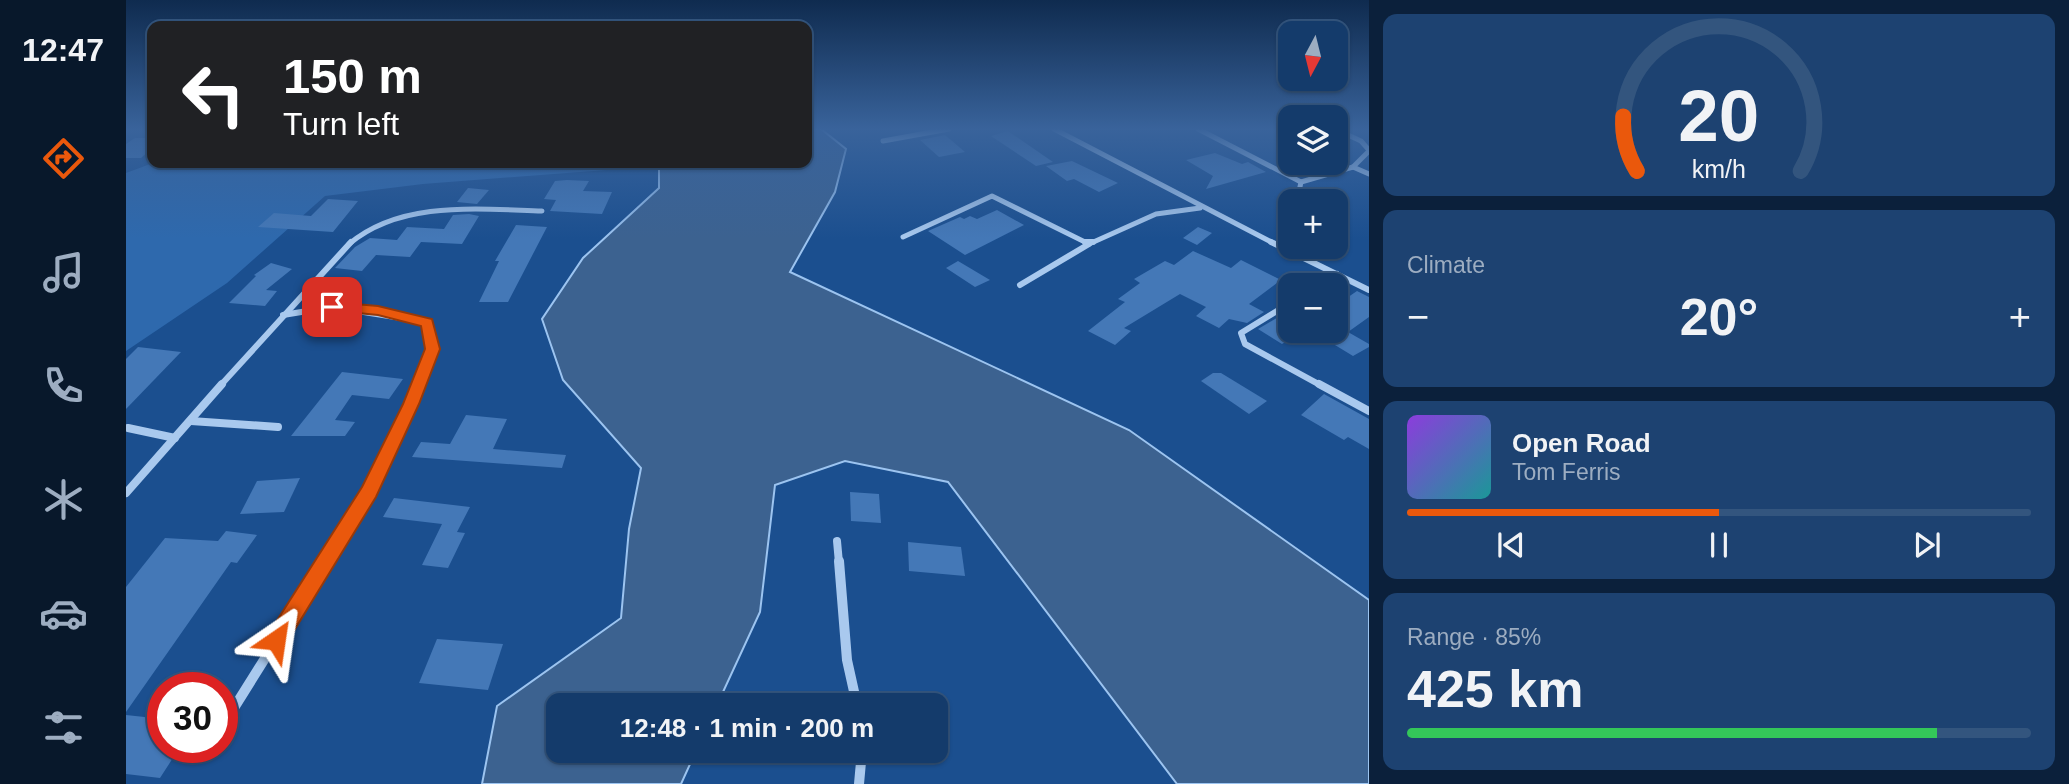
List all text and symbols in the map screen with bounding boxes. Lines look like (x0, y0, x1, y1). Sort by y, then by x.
north arrow (1278, 21, 1348, 91)
map controls (1278, 21, 1348, 343)
text: 12:47 (22, 32, 104, 68)
icon: left (168, 49, 259, 140)
text: 150 m (283, 49, 422, 103)
text: 20 (1679, 75, 1759, 156)
button: layers (1278, 105, 1348, 175)
text: Turn left (283, 106, 399, 142)
icon: directions (39, 134, 88, 183)
text: km/h (1692, 155, 1746, 183)
button: + (1278, 189, 1348, 259)
icon: music (39, 248, 88, 297)
text: Climate (1407, 252, 1485, 278)
button: − (1278, 273, 1348, 343)
pin (302, 277, 362, 337)
icon: arrive (313, 288, 351, 326)
text: 20° (1680, 288, 1758, 346)
text: − (1407, 296, 1429, 338)
text: + (2009, 296, 2031, 338)
icon: phone (39, 361, 88, 410)
text: Open Road (1512, 428, 1651, 458)
text: Tom Ferris (1512, 459, 1621, 485)
icon: climate (39, 475, 88, 524)
icon: previous (1492, 526, 1530, 564)
icon: pause (1700, 526, 1738, 564)
icon: next (1908, 526, 1946, 564)
icon: car (39, 589, 88, 638)
position arrow (239, 603, 313, 677)
text: Range · 85% (1407, 624, 1541, 650)
text: 425 km (1407, 660, 1583, 718)
speed limit sign: 30 (147, 672, 238, 763)
icon: filters (39, 703, 88, 752)
text: 12:48 · 1 min · 200 m (620, 713, 874, 743)

